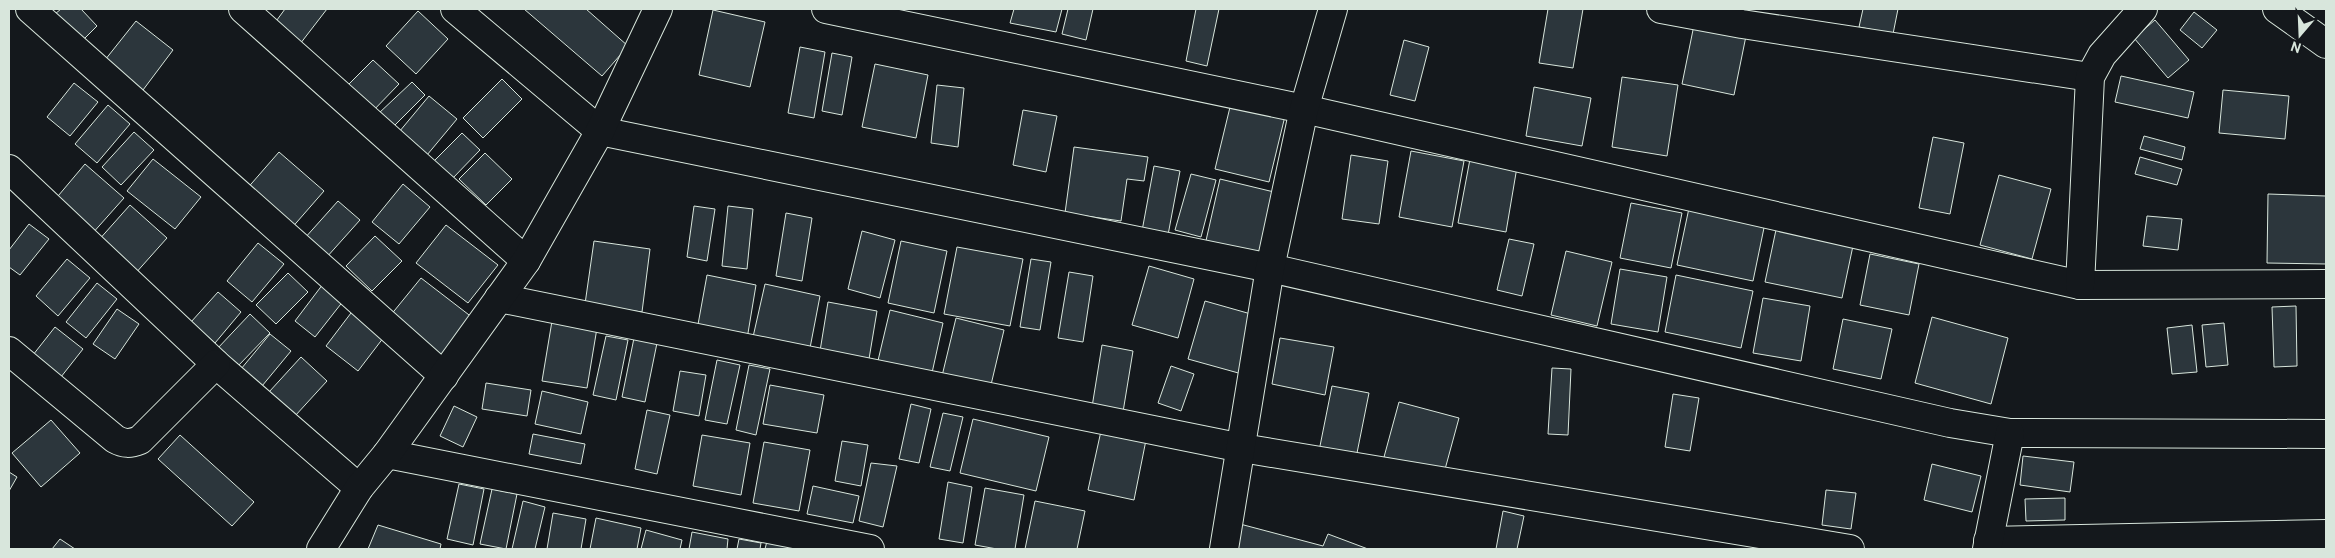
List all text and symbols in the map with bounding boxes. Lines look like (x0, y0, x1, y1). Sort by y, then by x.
north arrow (2275, 10, 2325, 60)
text: N (2289, 36, 2304, 56)

